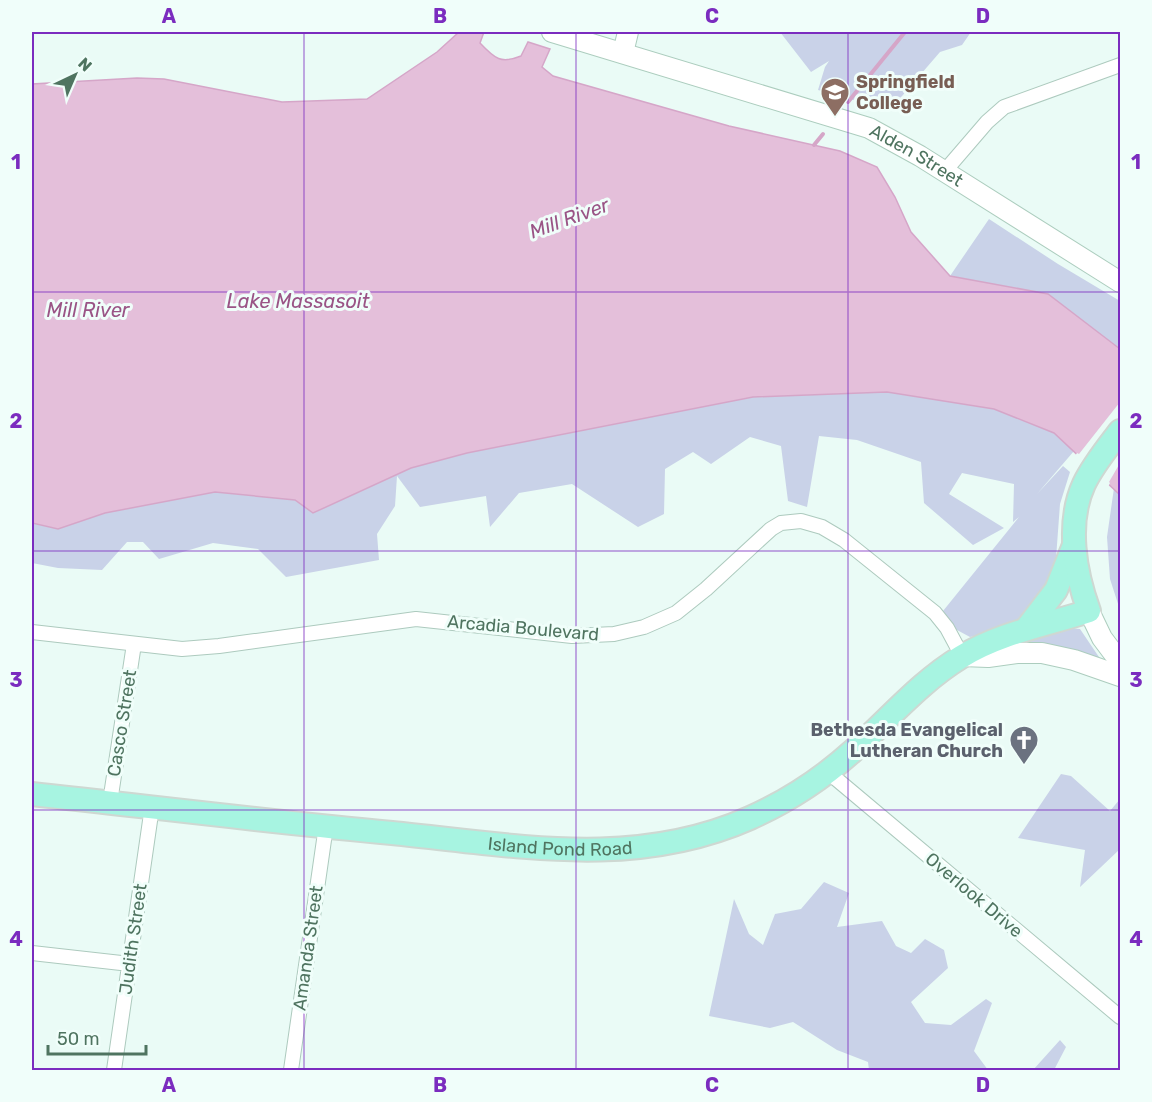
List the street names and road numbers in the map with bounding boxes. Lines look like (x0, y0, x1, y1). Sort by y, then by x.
street label: Alden Street (866, 120, 967, 191)
street label: Arcadia Boulevard (446, 610, 600, 646)
street label: Casco Street (103, 668, 141, 778)
street label: Island Pond Road (487, 833, 633, 861)
street label: Overlook Drive (921, 848, 1027, 942)
street label: Judith Street (114, 882, 152, 996)
street label: Amanda Street (288, 884, 328, 1012)

